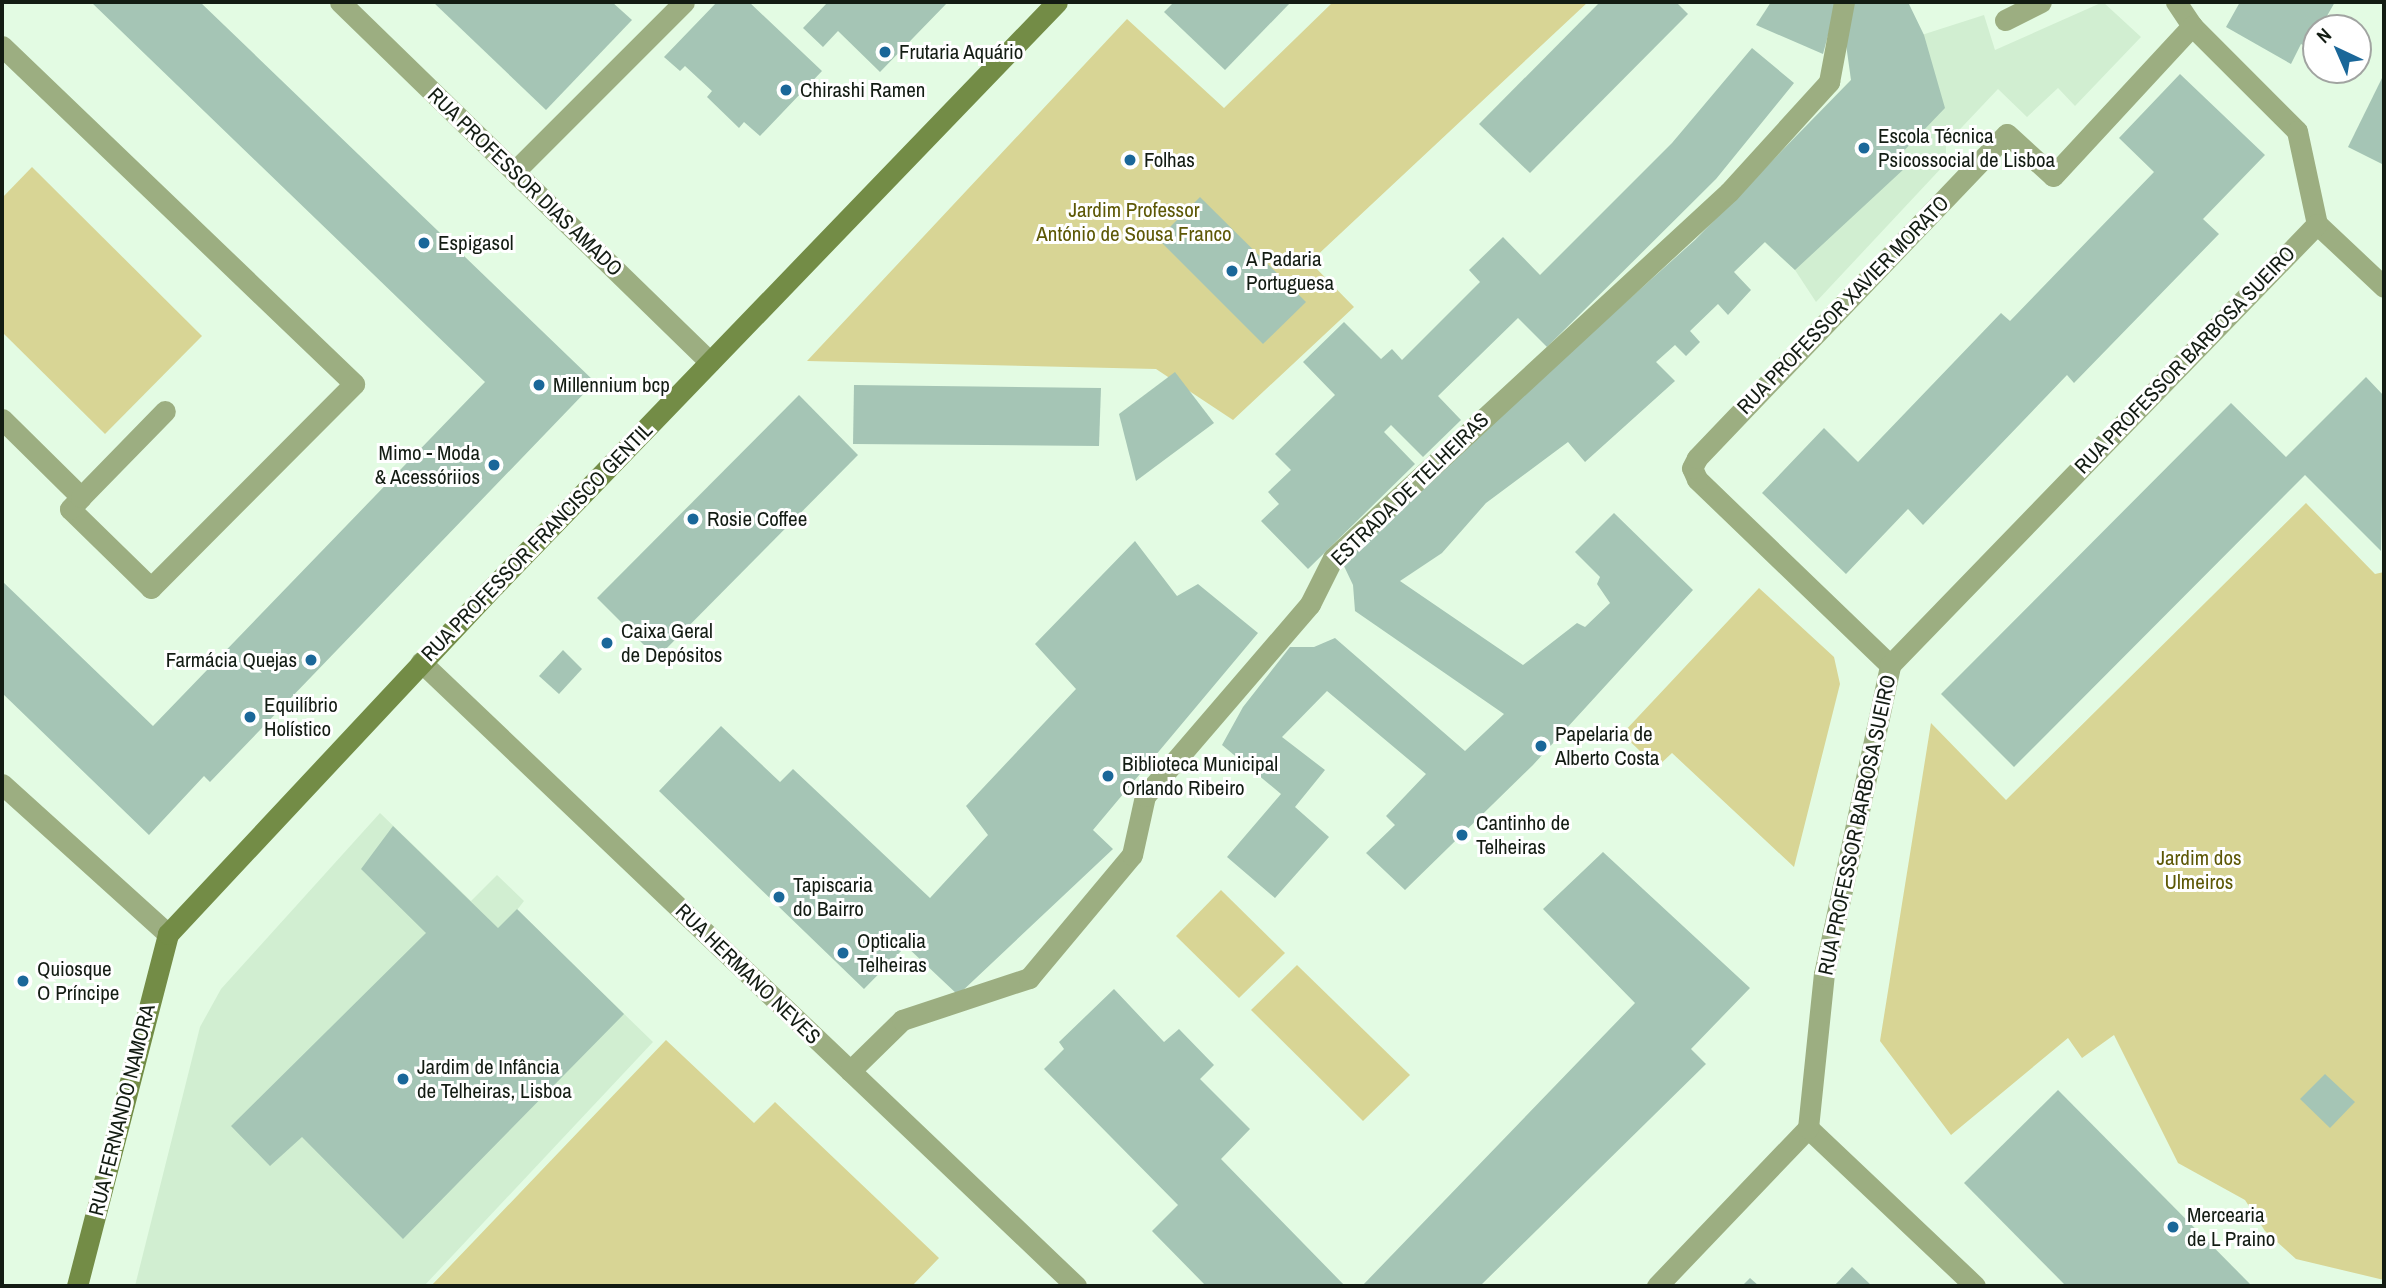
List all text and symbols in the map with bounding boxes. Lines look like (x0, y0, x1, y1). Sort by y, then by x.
north arrow (2302, 14, 2372, 84)
text: N (2311, 22, 2337, 49)
place label: Frutaria Aquário (899, 39, 1024, 65)
marker: Frutaria Aquário (877, 44, 893, 60)
place label: Chirashi Ramen (800, 77, 925, 103)
street label: RUA PROFESSOR DIAS AMADO (422, 82, 628, 282)
marker: Chirashi Ramen (778, 82, 794, 98)
place label: Escola Técnica Psicossocial de Lisboa (1878, 123, 2055, 173)
marker: Escola Técnica Psicossocial de Lisboa (1856, 140, 1872, 156)
place label: Folhas (1144, 147, 1195, 173)
marker: Folhas (1122, 152, 1138, 168)
street label: RUA PROFESSOR XAVIER MORATO (1732, 190, 1954, 420)
park label: Jardim Professor António de Sousa Franco (1036, 197, 1232, 247)
place label: Espigasol (438, 230, 514, 256)
marker: Espigasol (416, 235, 432, 251)
street label: RUA PROFESSOR BARBOSA SUEIRO (2069, 240, 2301, 480)
place label: A Padaria Portuguesa (1246, 246, 1334, 296)
marker: A Padaria Portuguesa (1224, 263, 1240, 279)
place label: Millennium bcp (553, 372, 670, 398)
marker: Millennium bcp (531, 377, 547, 393)
street label: ESTRADA DE TELHEIRAS (1326, 407, 1494, 571)
street label: RUA PROFESSOR FRANCISCO GENTIL (416, 417, 658, 667)
place label: Mimo - Moda & Acessóriios (374, 440, 480, 490)
marker: Mimo - Moda & Acessóriios (486, 457, 502, 473)
place label: Rosie Coffee (707, 506, 807, 532)
marker: Rosie Coffee (685, 511, 701, 527)
place label: Caixa Geral de Depósitos (621, 618, 722, 668)
marker: Caixa Geral de Depósitos (599, 635, 615, 651)
place label: Farmácia Quejas (166, 647, 297, 673)
marker: Farmácia Quejas (303, 652, 319, 668)
street label: RUA PROFESSOR BARBOSA SUEIRO (1813, 672, 1901, 978)
place label: Equilíbrio Holístico (264, 692, 338, 742)
marker: Equilíbrio Holístico (242, 709, 258, 725)
place label: Papelaria de Alberto Costa (1555, 721, 1659, 771)
marker: Papelaria de Alberto Costa (1533, 738, 1549, 754)
place label: Biblioteca Municipal Orlando Ribeiro (1122, 751, 1278, 801)
marker: Biblioteca Municipal Orlando Ribeiro (1100, 768, 1116, 784)
place label: Cantinho de Telheiras (1476, 810, 1570, 860)
marker: Cantinho de Telheiras (1454, 827, 1470, 843)
park label: Jardim dos Ulmeiros (2156, 845, 2242, 895)
place label: Tapiscaria do Bairro (793, 872, 873, 922)
marker: Tapiscaria do Bairro (771, 889, 787, 905)
street label: RUA HERMANO NEVES (670, 898, 826, 1050)
place label: Opticalia Telheiras (857, 928, 927, 978)
marker: Opticalia Telheiras (835, 945, 851, 961)
place label: Quiosque O Príncipe (37, 956, 119, 1006)
marker: Quiosque O Príncipe (15, 973, 31, 989)
street label: RUA FERNANDO NAMORA (83, 1001, 161, 1219)
place label: Jardim de Infância de Telheiras, Lisboa (417, 1054, 572, 1104)
marker: Jardim de Infância de Telheiras, Lisboa (395, 1071, 411, 1087)
place label: Mercearia de L Praino (2187, 1202, 2276, 1252)
marker: Mercearia de L Praino (2165, 1219, 2181, 1235)

